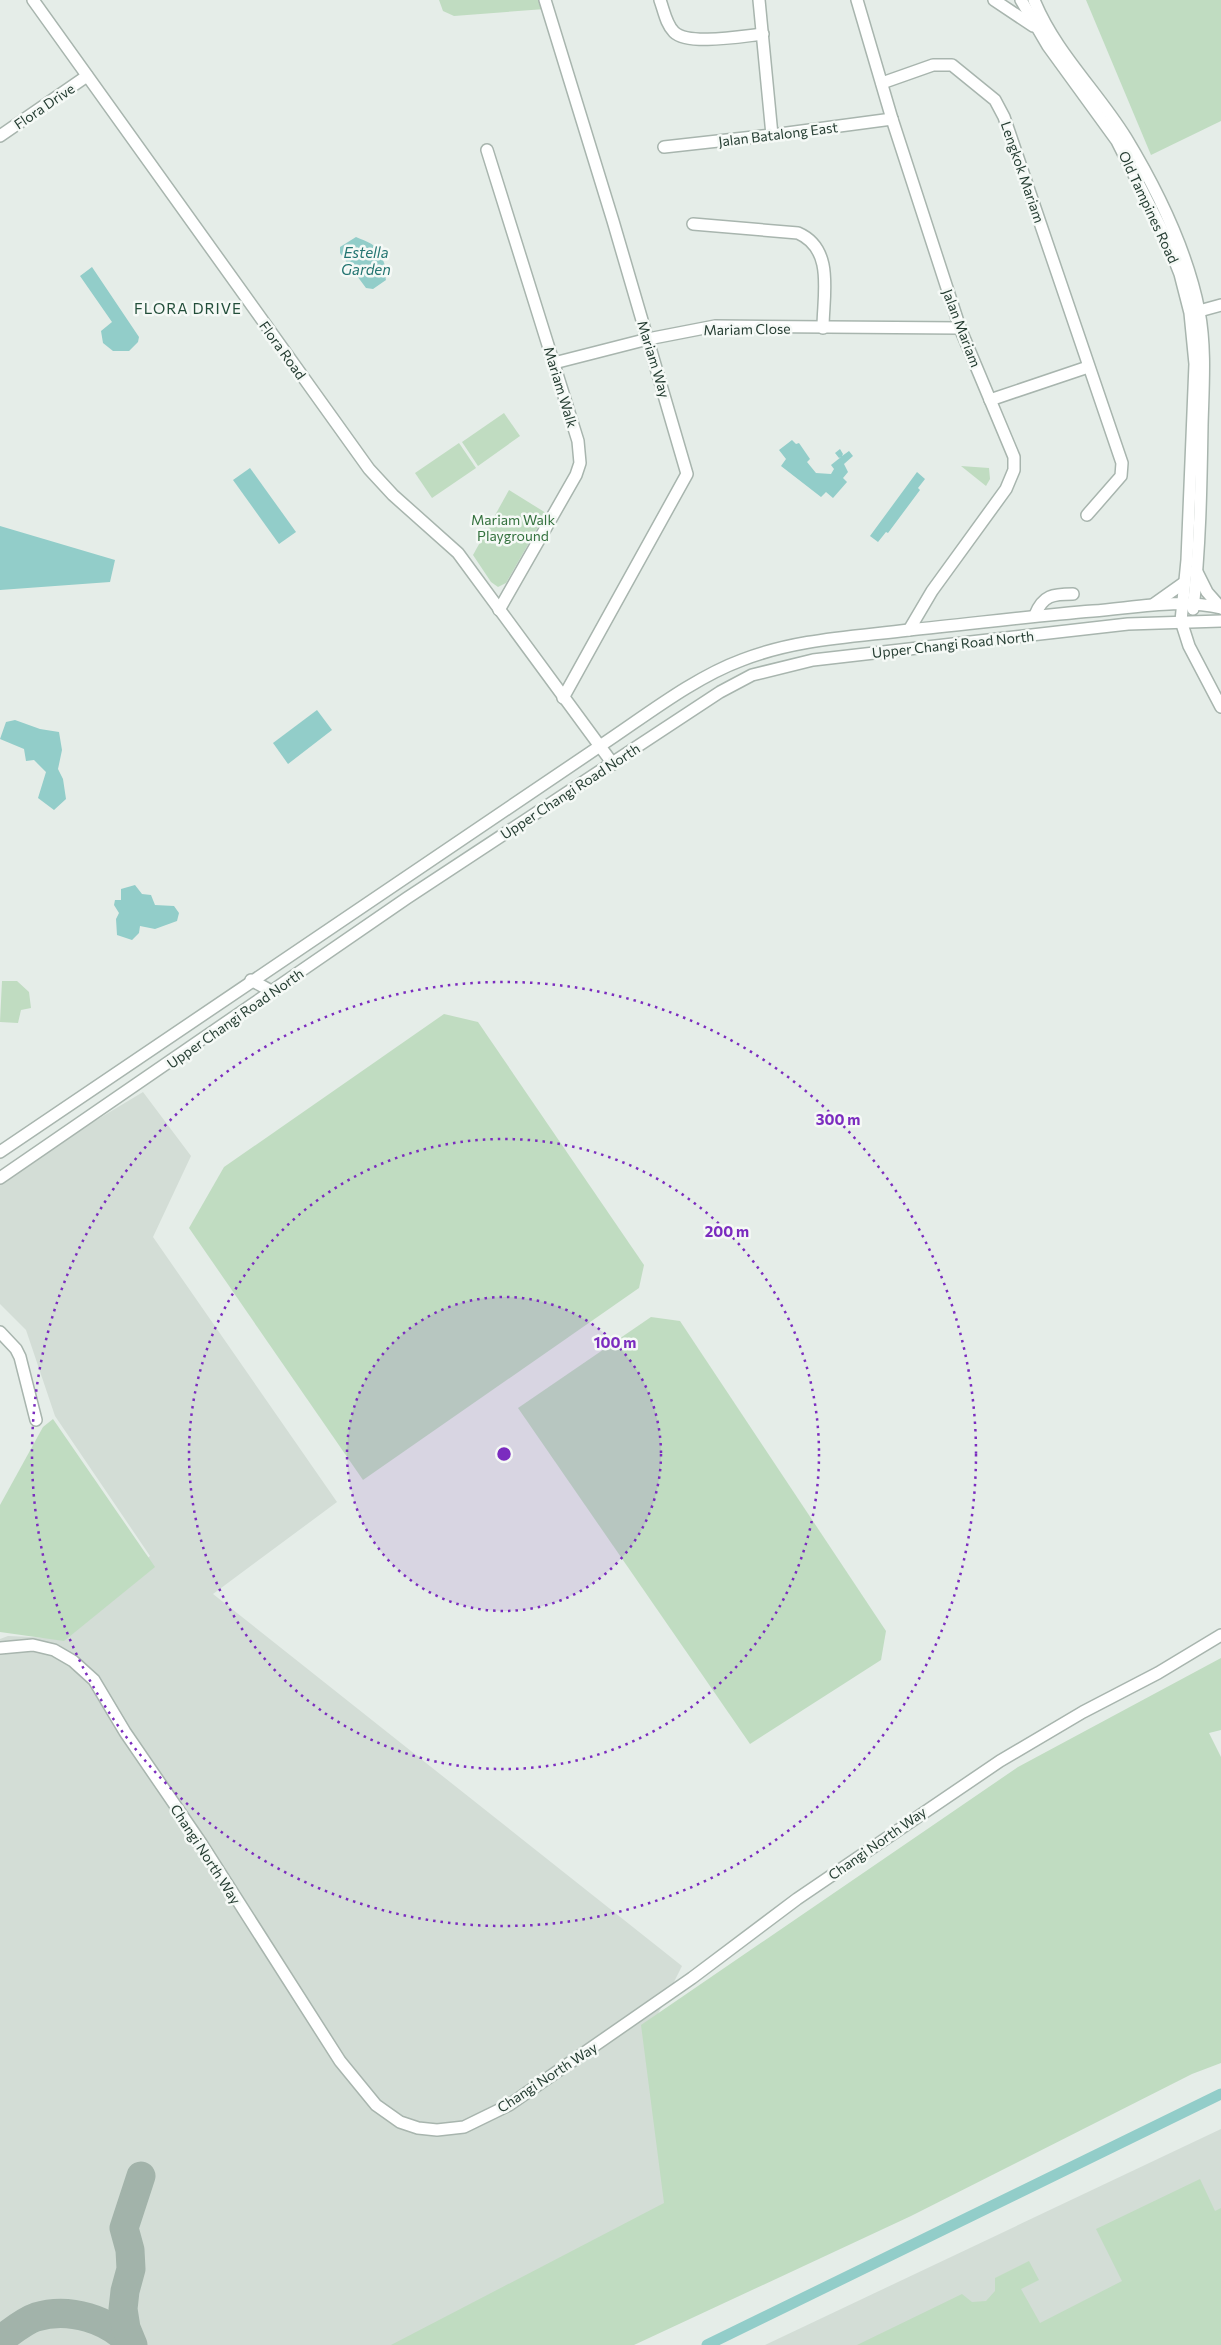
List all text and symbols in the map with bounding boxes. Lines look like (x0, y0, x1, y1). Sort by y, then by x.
street label: Flora Drive (11, 80, 77, 132)
street label: Jalan Batalong East (717, 118, 839, 150)
street label: Lengkok Mariam (998, 119, 1048, 225)
street label: Old Tampines Road (1115, 148, 1183, 266)
water label: Estella Garden (341, 243, 391, 278)
street label: Jalan Mariam (939, 287, 985, 369)
district label: FLORA DRIVE (134, 299, 242, 317)
street label: Flora Road (256, 317, 310, 383)
street label: Mariam Way (634, 318, 674, 400)
street label: Mariam Close (703, 320, 791, 338)
street label: Mariam Walk (541, 344, 582, 430)
park label: Mariam Walk Playground (471, 511, 555, 544)
street label: Upper Changi Road North (871, 627, 1035, 661)
street label: Upper Changi Road North (497, 740, 643, 842)
street label: Upper Changi Road North (163, 964, 307, 1072)
text: 300 m (816, 1110, 860, 1128)
text: 200 m (705, 1222, 749, 1240)
text: 100 m (594, 1333, 636, 1351)
centre of rings (495, 1445, 513, 1463)
street label: Changi North Way (167, 1801, 245, 1907)
street label: Changi North Way (825, 1803, 929, 1883)
street label: Changi North Way (494, 2038, 600, 2116)

